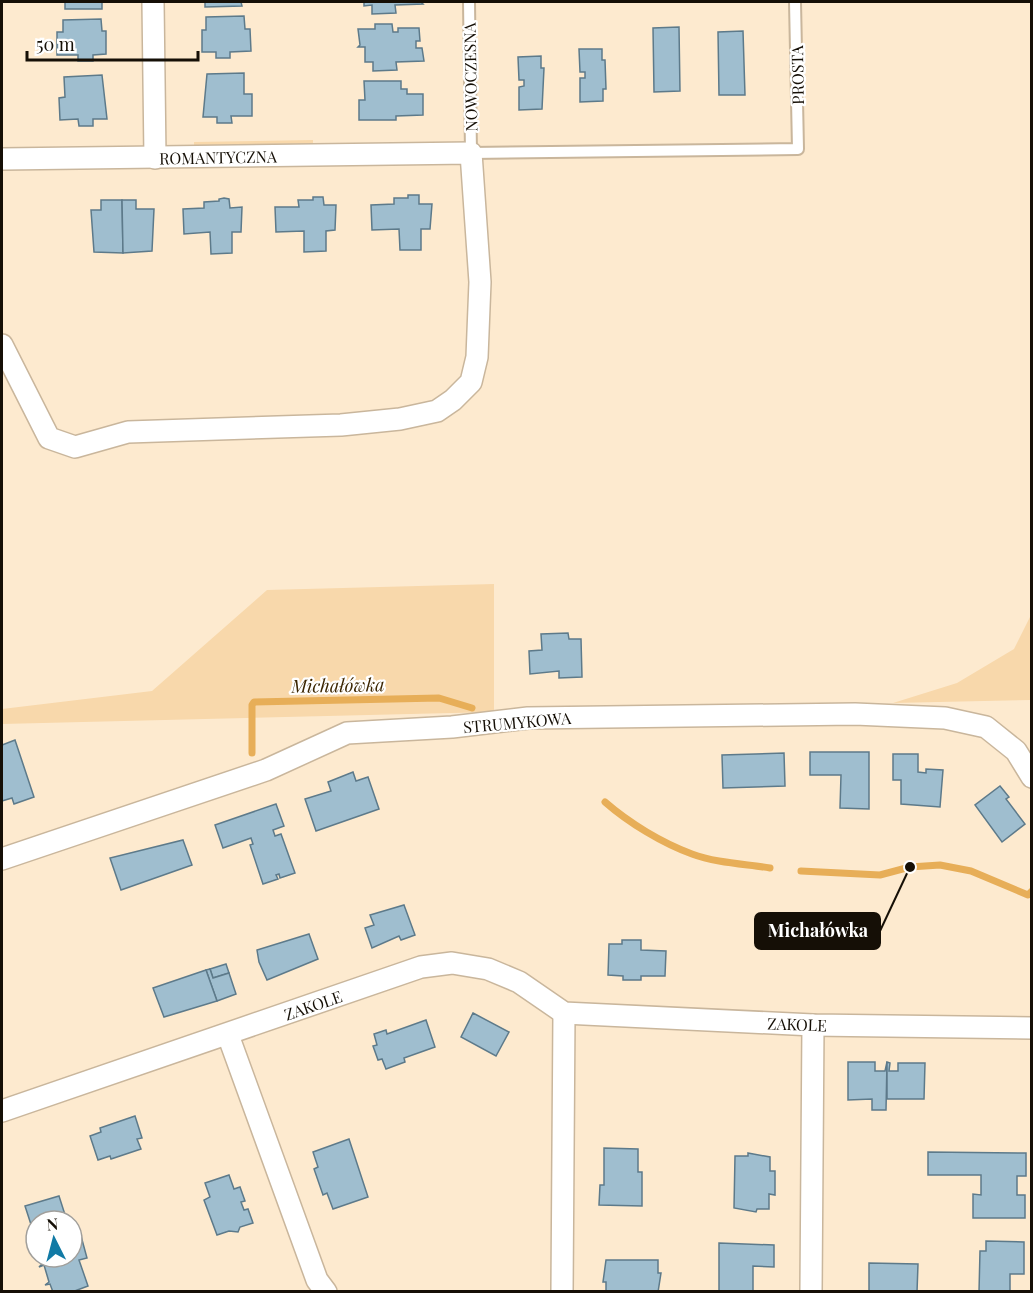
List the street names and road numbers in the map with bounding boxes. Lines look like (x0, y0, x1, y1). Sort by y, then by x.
street label: NOWOCZESNA (459, 21, 481, 132)
street label: PROSTA (786, 44, 808, 105)
street label: ROMANTYCZNA (159, 145, 278, 169)
street label: STRUMYKOWA (462, 707, 573, 737)
street label: ZAKOLE (281, 985, 345, 1025)
street label: ZAKOLE (767, 1012, 827, 1036)

